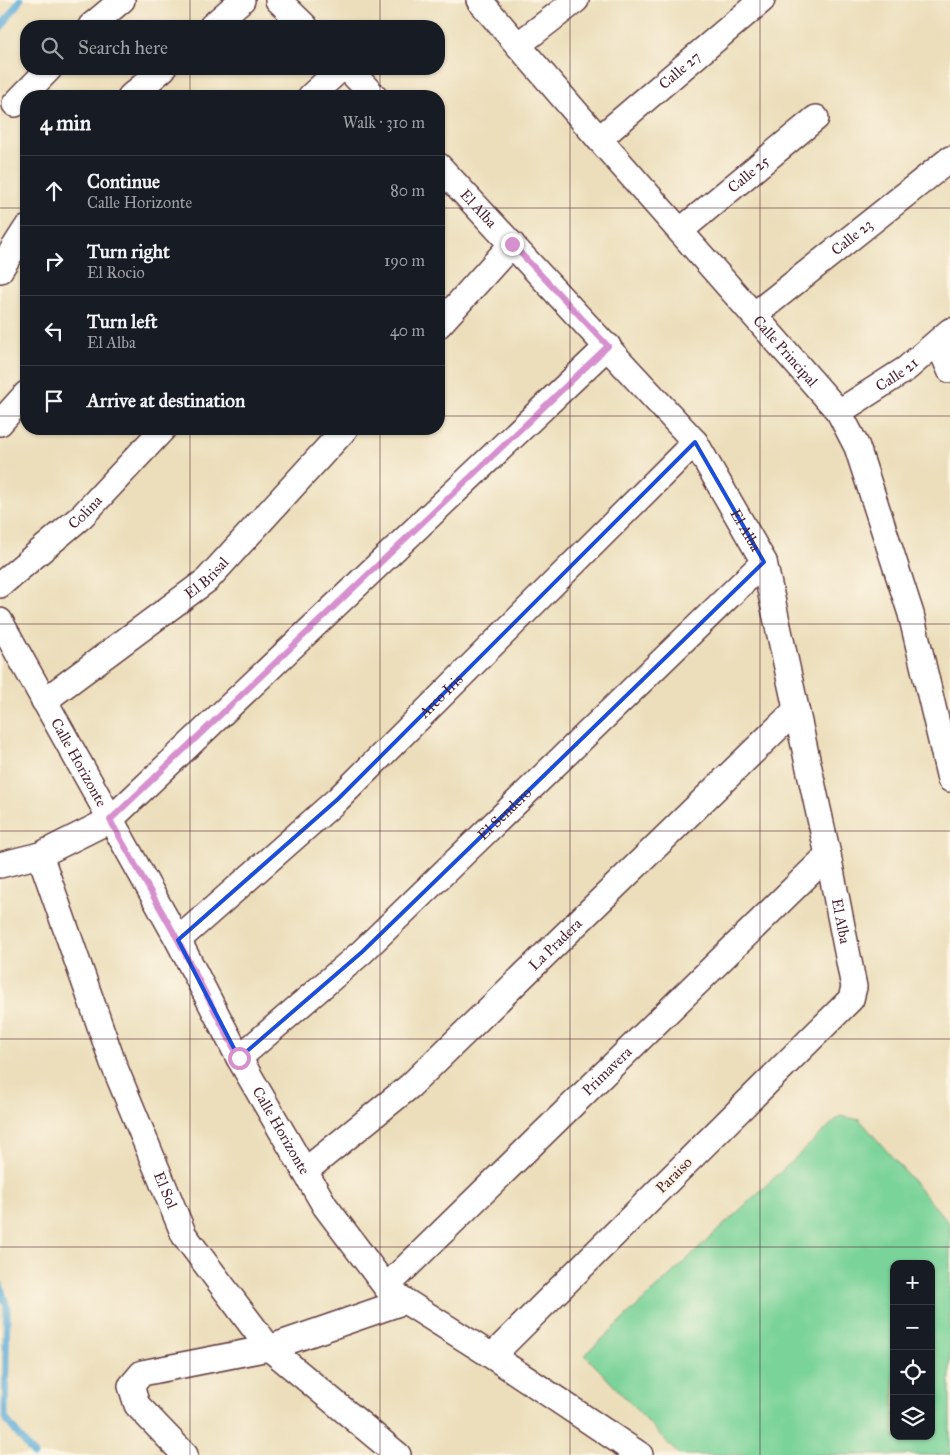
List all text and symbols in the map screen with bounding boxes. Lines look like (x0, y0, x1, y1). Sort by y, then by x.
search box (20, 20, 445, 75)
icon: search (38, 34, 66, 62)
text: Search here (78, 36, 168, 59)
street label: Calle 27 (655, 47, 704, 93)
text: 4 min (40, 110, 91, 136)
text: Walk · 310 m (343, 113, 425, 132)
street label: Calle 25 (724, 152, 773, 197)
text: Continue (87, 170, 160, 193)
icon: ahead (40, 177, 68, 205)
text: 80 m (390, 181, 425, 200)
street label: El Alba (456, 186, 501, 232)
text: Calle Horizonte (87, 193, 192, 212)
street label: Calle 23 (828, 215, 876, 259)
route end (501, 233, 524, 256)
text: Turn right (87, 240, 170, 263)
icon: right (40, 247, 68, 275)
text: 190 m (384, 251, 425, 270)
text: El Rocio (87, 263, 145, 282)
text: Turn left (87, 310, 157, 333)
street label: Calle Principal (749, 312, 822, 391)
icon: left (40, 317, 68, 345)
text: 40 m (390, 321, 425, 340)
text: El Alba (87, 333, 136, 352)
street label: Calle 21 (872, 354, 922, 395)
icon: arrive (40, 387, 68, 415)
text: Arrive at destination (87, 389, 245, 412)
street label: Colina (64, 491, 106, 533)
street label: El Alba (726, 506, 765, 555)
street label: El Brisal (181, 553, 233, 603)
street label: Arco Iris (415, 670, 467, 722)
street label: Calle Horizonte (47, 715, 111, 810)
street label: El Sendero (474, 783, 535, 844)
street label: El Alba (828, 897, 854, 946)
street label: La Pradera (525, 914, 586, 974)
street label: Primavera (578, 1042, 636, 1099)
route start (228, 1047, 251, 1070)
street label: Calle Horizonte (249, 1083, 314, 1178)
street label: Paraiso (652, 1153, 696, 1197)
street label: El Sol (150, 1169, 181, 1212)
map controls (890, 1260, 935, 1440)
button: + (890, 1260, 935, 1305)
button: − (890, 1305, 935, 1350)
button: locate (890, 1350, 935, 1395)
button: layers (890, 1395, 935, 1440)

